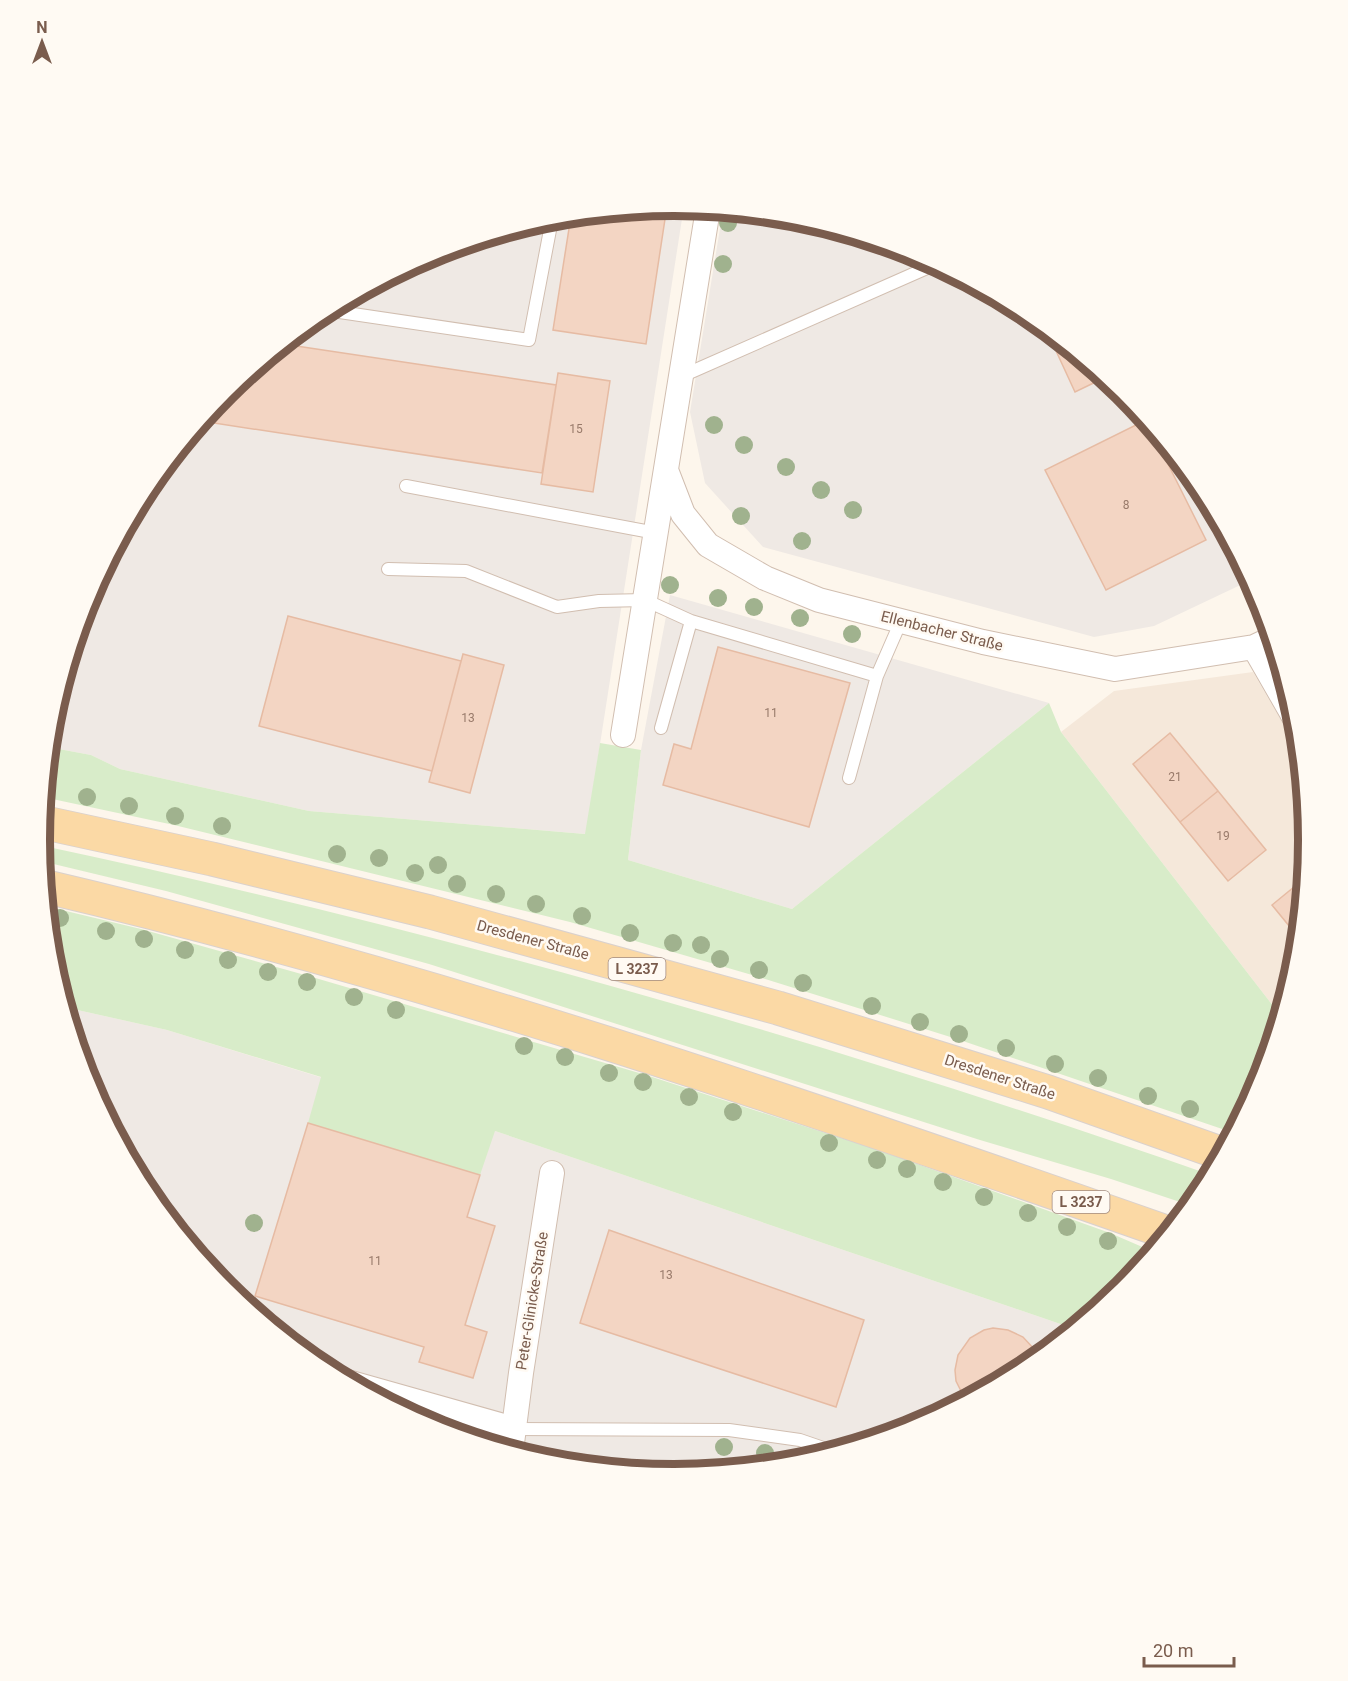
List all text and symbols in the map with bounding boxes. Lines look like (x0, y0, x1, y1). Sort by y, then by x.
north arrow (12, 12, 72, 72)
text: N (36, 18, 48, 37)
house number: 15 (569, 422, 583, 436)
house number: 8 (1123, 498, 1130, 512)
street label: Ellenbacher Straße (879, 607, 1005, 655)
house number: 11 (764, 706, 778, 720)
house number: 13 (461, 711, 475, 725)
house number: 21 (1168, 770, 1182, 784)
house number: 19 (1216, 829, 1230, 843)
street label: Dresdener Straße (475, 916, 591, 964)
road number: L 3237 (608, 958, 666, 980)
street label: Dresdener Straße (942, 1051, 1058, 1103)
road number: L 3237 (1052, 1191, 1110, 1213)
street label: Peter-Glinicke-Straße (512, 1230, 552, 1371)
house number: 11 (368, 1254, 382, 1268)
house number: 13 (659, 1268, 673, 1282)
scale bar (1144, 1630, 1234, 1668)
text: 20 m (1153, 1640, 1193, 1661)

